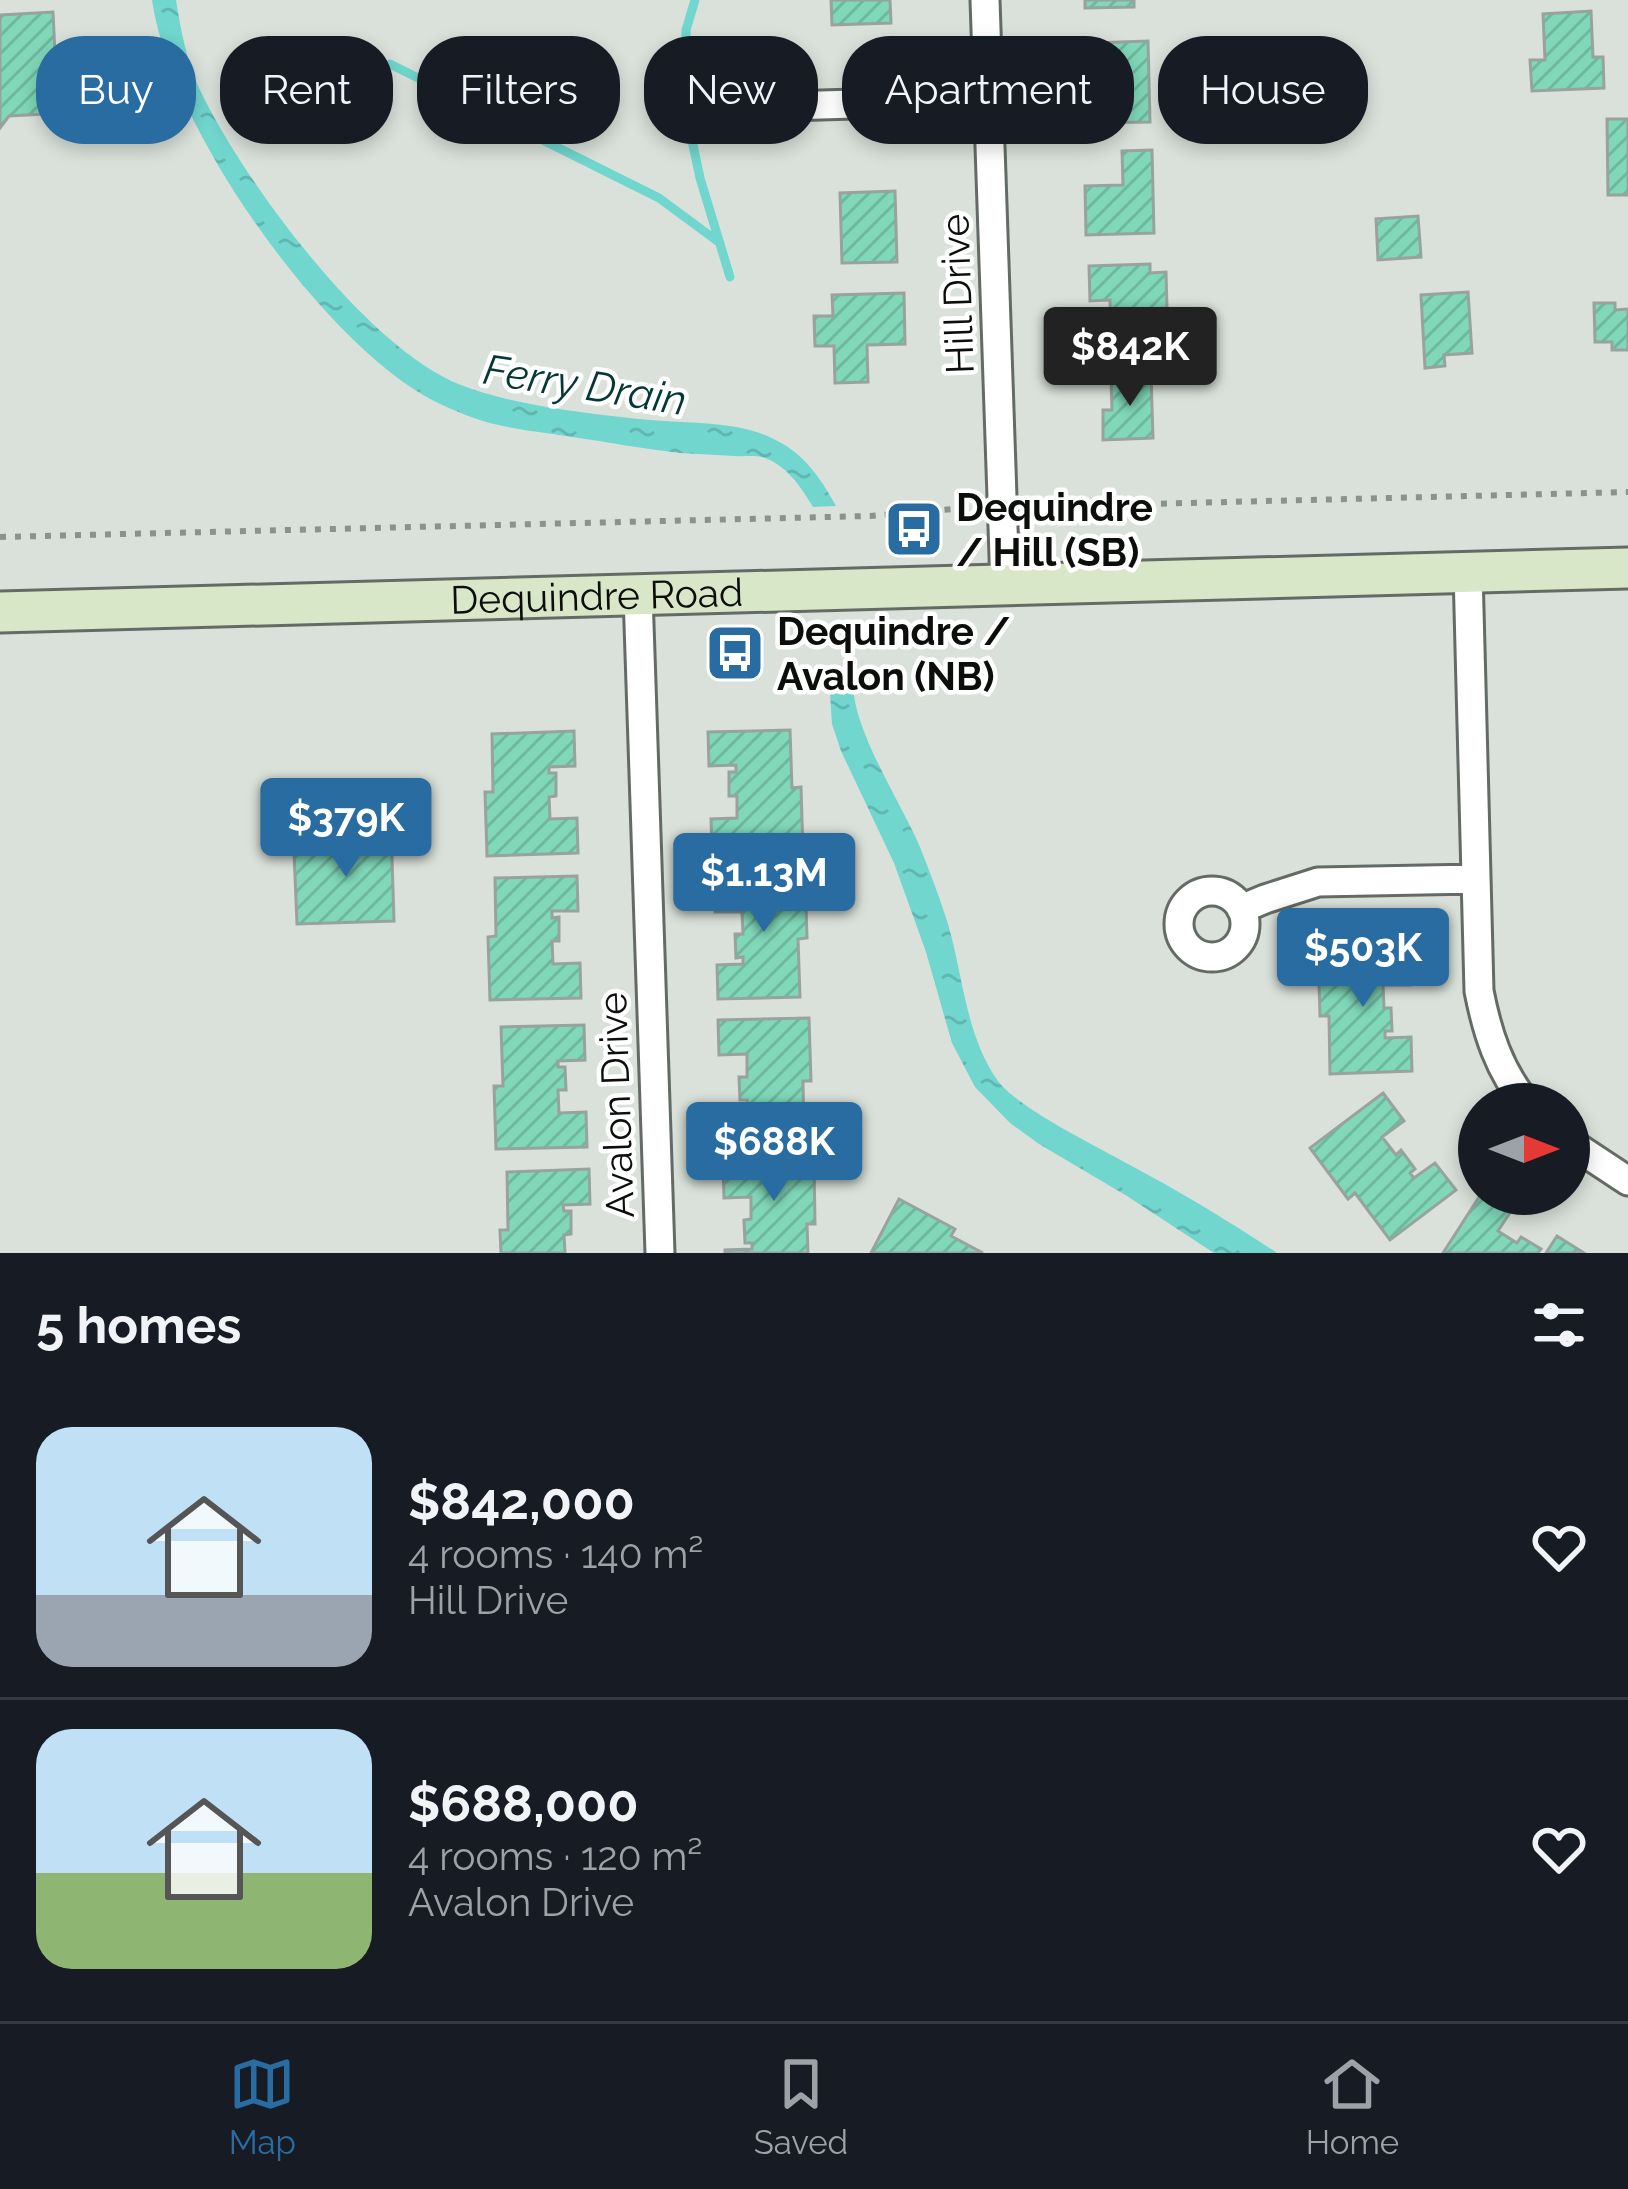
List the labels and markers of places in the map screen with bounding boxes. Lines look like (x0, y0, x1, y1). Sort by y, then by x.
pin: $842K (1046, 307, 1214, 409)
place label: Dequindre / Hill (SB) (956, 484, 1153, 575)
bus stop icon: Dequindre / Hill (SB) (883, 498, 945, 560)
place label: Dequindre / Avalon (NB) (777, 608, 1011, 699)
bus stop icon: Dequindre / Avalon (NB) (704, 622, 766, 684)
pin: $379K (262, 778, 430, 880)
pin: $1.13M (666, 833, 862, 935)
pin: $503K (1279, 908, 1447, 1010)
pin: $688K (690, 1102, 858, 1204)

